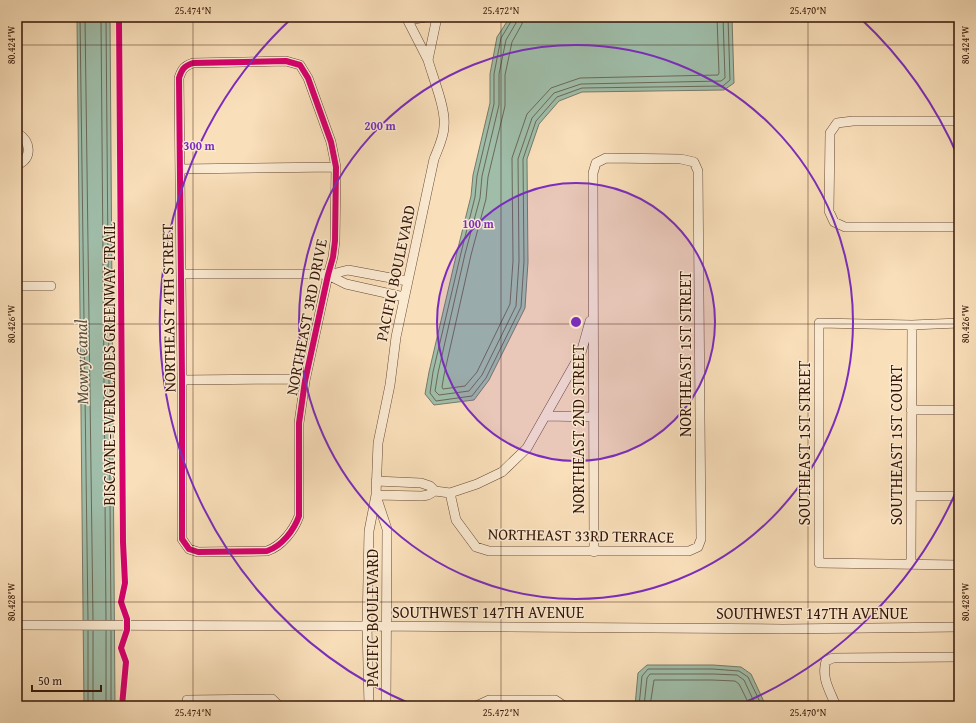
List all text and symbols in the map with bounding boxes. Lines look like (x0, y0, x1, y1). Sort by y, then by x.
text: 25.474°N (175, 3, 212, 18)
text: 25.472°N (483, 3, 520, 18)
text: 25.470°N (790, 3, 827, 18)
text: 80.424°W (4, 25, 19, 64)
text: 80.424°W (958, 25, 973, 64)
text: 200 m (364, 117, 397, 134)
text: 300 m (183, 137, 216, 154)
street label: PACIFIC BOULEVARD (369, 203, 421, 343)
text: 100 m (462, 215, 495, 232)
street label: BISCAYNE-EVERGLADES GREENWAY TRAIL (97, 222, 121, 506)
street label: NORTHEAST 4TH STREET (155, 223, 181, 393)
street label: NORTHEAST 3RD DRIVE (279, 237, 333, 397)
street label: NORTHEAST 1ST STREET (673, 271, 697, 437)
text: 80.426°W (4, 304, 19, 343)
text: 80.426°W (958, 304, 973, 343)
centre of rings (569, 315, 583, 329)
water label: Mowry Canal (68, 319, 94, 405)
street label: NORTHEAST 2ND STREET (566, 344, 590, 514)
street label: SOUTHEAST 1ST STREET (792, 361, 816, 525)
street label: SOUTHEAST 1ST COURT (884, 365, 908, 525)
street label: NORTHEAST 33RD TERRACE (488, 521, 674, 549)
street label: PACIFIC BOULEVARD (360, 549, 384, 687)
text: 80.428°W (4, 582, 19, 621)
text: 80.428°W (958, 582, 973, 621)
street label: SOUTHWEST 147TH AVENUE (392, 600, 584, 624)
street label: SOUTHWEST 147TH AVENUE (716, 601, 908, 625)
scale bar (32, 667, 101, 693)
text: 50 m (38, 672, 62, 689)
text: 25.474°N (175, 705, 212, 720)
text: 25.472°N (483, 705, 520, 720)
text: 25.470°N (790, 705, 827, 720)

